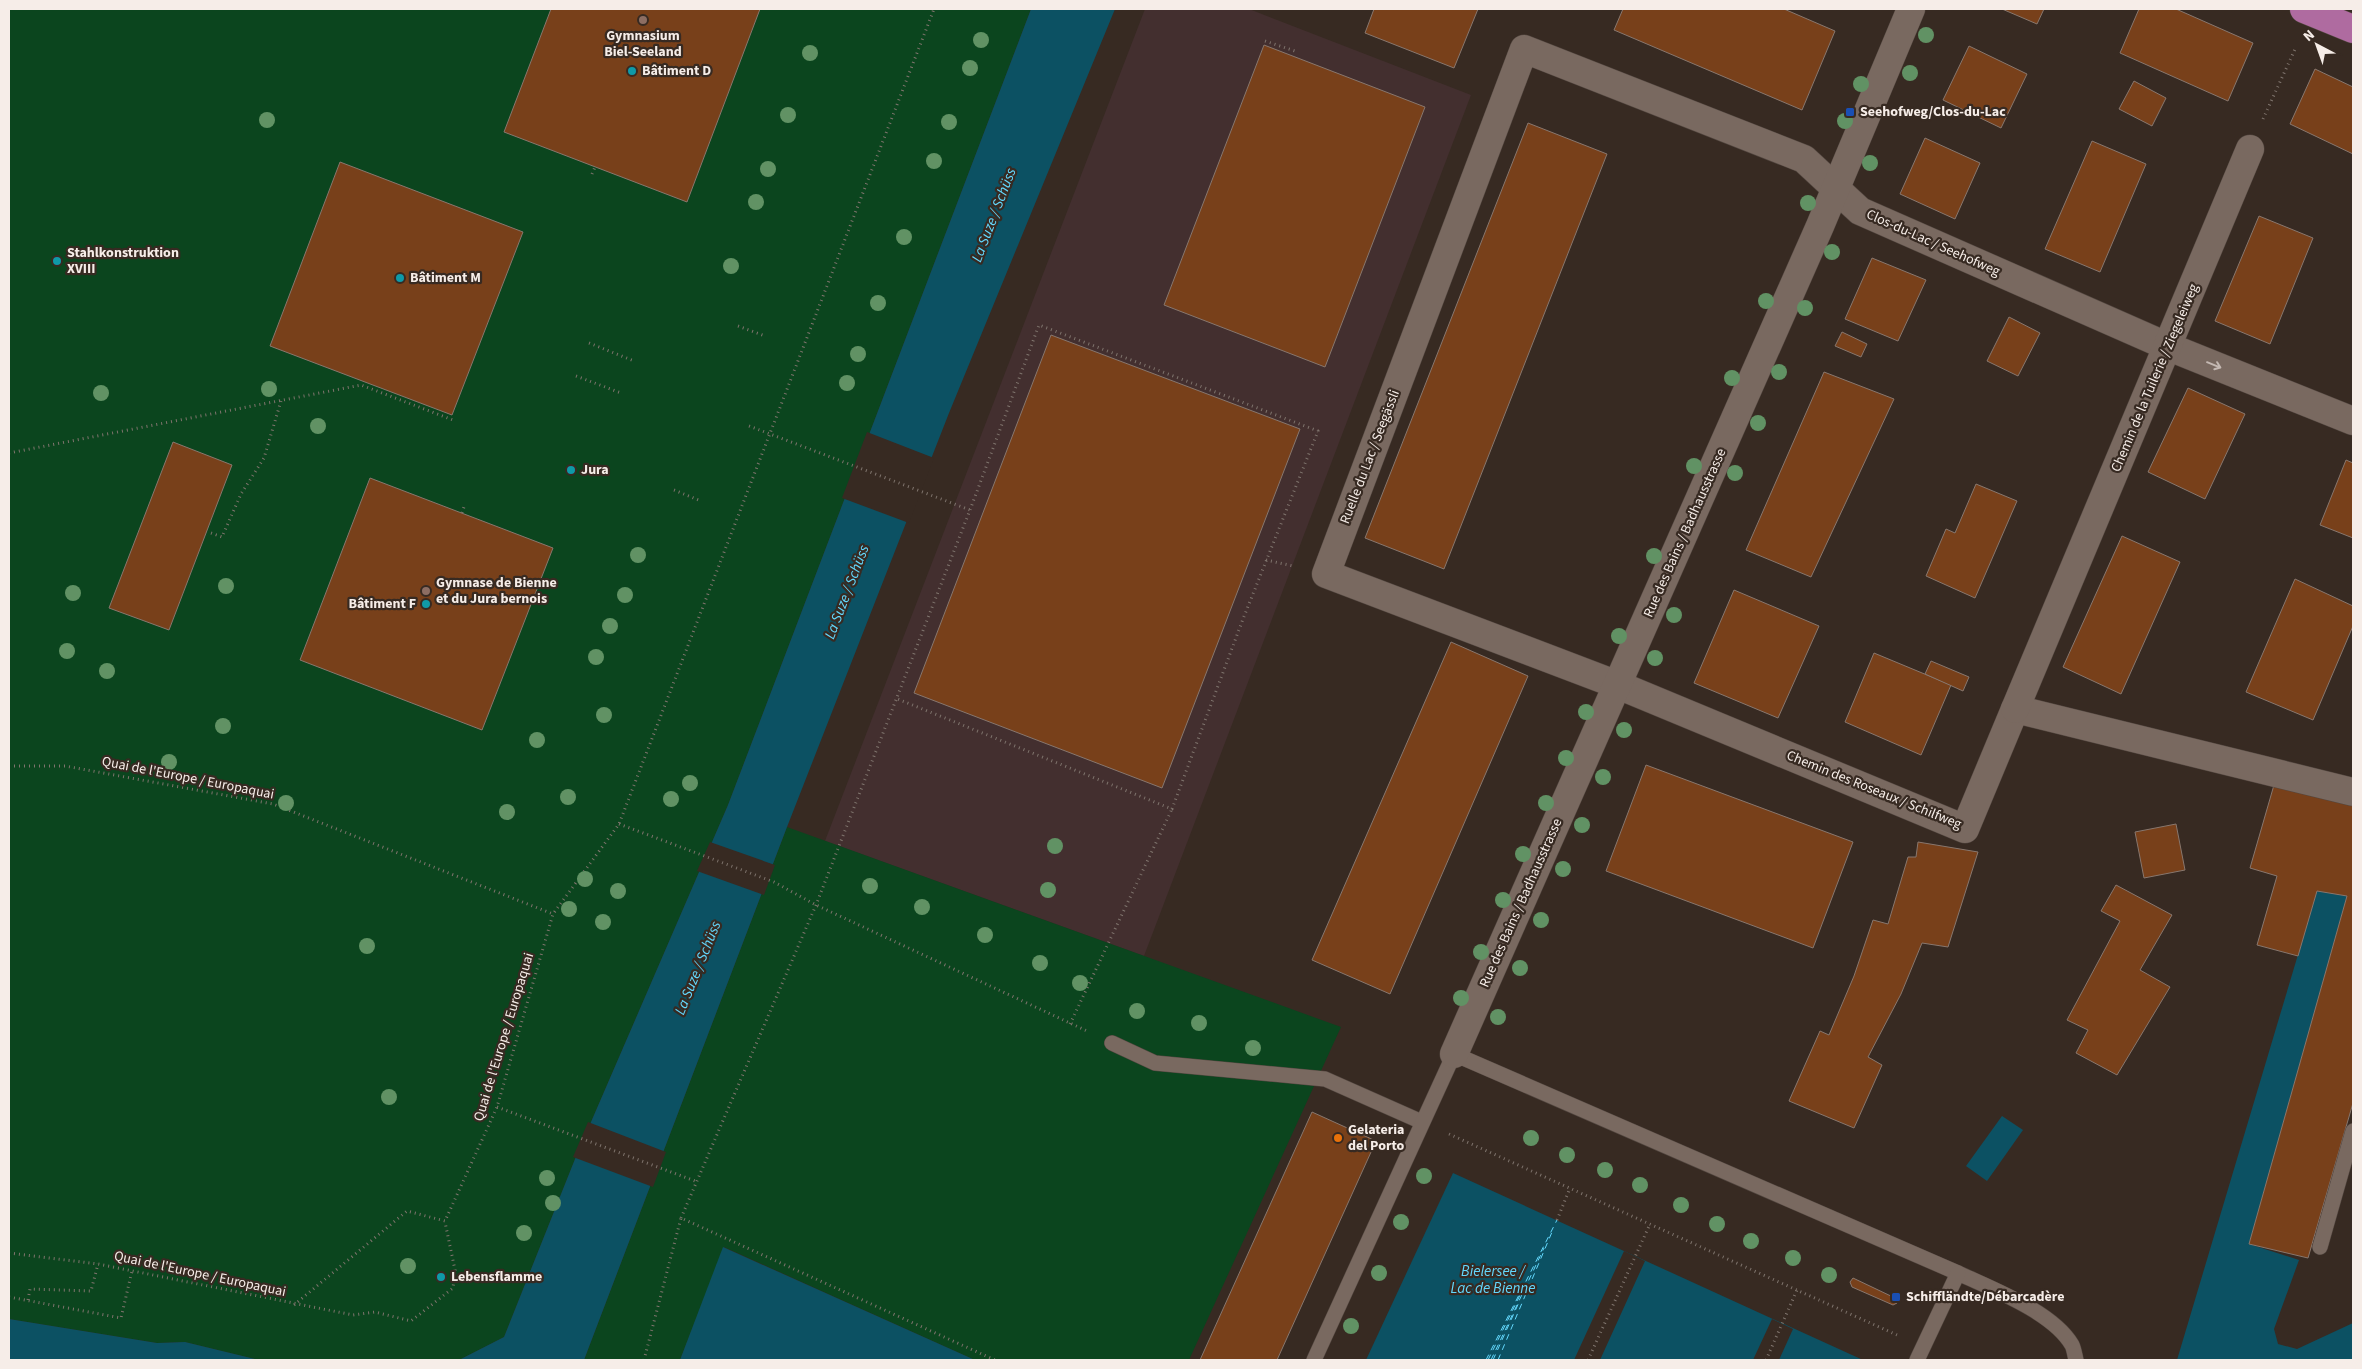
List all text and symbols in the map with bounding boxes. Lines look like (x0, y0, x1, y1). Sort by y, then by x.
marker: Gymnasium Biel-Seeland (637, 14, 649, 26)
north arrow (2292, 20, 2342, 70)
text: N (2299, 25, 2319, 47)
place label: Gymnasium Biel-Seeland (604, 26, 682, 62)
place label: Bâtiment D (642, 61, 711, 81)
marker: Bâtiment D (626, 65, 638, 77)
place label: Seehofweg/Clos-du-Lac (1860, 102, 2006, 122)
marker: Seehofweg/Clos-du-Lac (1844, 106, 1856, 118)
water label: La Suze / Schüss (966, 165, 1022, 265)
street label: Clos-du-Lac / Seehofweg (1863, 204, 2003, 282)
place label: Stahlkonstruktion XVIII (67, 243, 179, 279)
marker: Stahlkonstruktion XVIII (51, 255, 63, 267)
place label: Bâtiment M (410, 268, 481, 288)
marker: Bâtiment M (394, 272, 406, 284)
street label: Chemin de la Tuilerie / Ziegeleiweg (2106, 281, 2204, 475)
one-way arrow (2206, 361, 2221, 370)
street label: Ruelle du Lac / Seegässli (1335, 387, 1405, 527)
street label: Rue des Bains / Badhausstrasse (1639, 445, 1731, 621)
place label: Jura (581, 460, 609, 480)
marker: Jura (565, 464, 577, 476)
water label: La Suze / Schüss (819, 542, 875, 642)
place label: Gymnase de Bienne et du Jura bernois (436, 573, 557, 609)
marker: Gymnase de Bienne et du Jura bernois (420, 585, 432, 597)
place label: Bâtiment F (348, 594, 416, 614)
marker: Bâtiment F (420, 598, 432, 610)
street label: Chemin des Roseaux / Schilfweg (1783, 746, 1965, 834)
street label: Quai de l'Europe / Europaquai (100, 751, 276, 805)
street label: Rue des Bains / Badhausstrasse (1475, 815, 1567, 991)
water label: La Suze / Schüss (670, 918, 726, 1018)
street label: Quai de l'Europe / Europaquai (469, 950, 539, 1124)
place label: Gelateria del Porto (1348, 1120, 1405, 1156)
marker: Gelateria del Porto (1332, 1132, 1344, 1144)
street label: Quai de l'Europe / Europaquai (112, 1246, 288, 1302)
water label: Bielersee / Lac de Bienne (1451, 1261, 1535, 1299)
place label: Lebensflamme (451, 1267, 542, 1287)
marker: Lebensflamme (435, 1271, 447, 1283)
place label: Schiffländte/Débarcadère (1906, 1287, 2064, 1307)
marker: Schiffländte/Débarcadère (1890, 1291, 1902, 1303)

